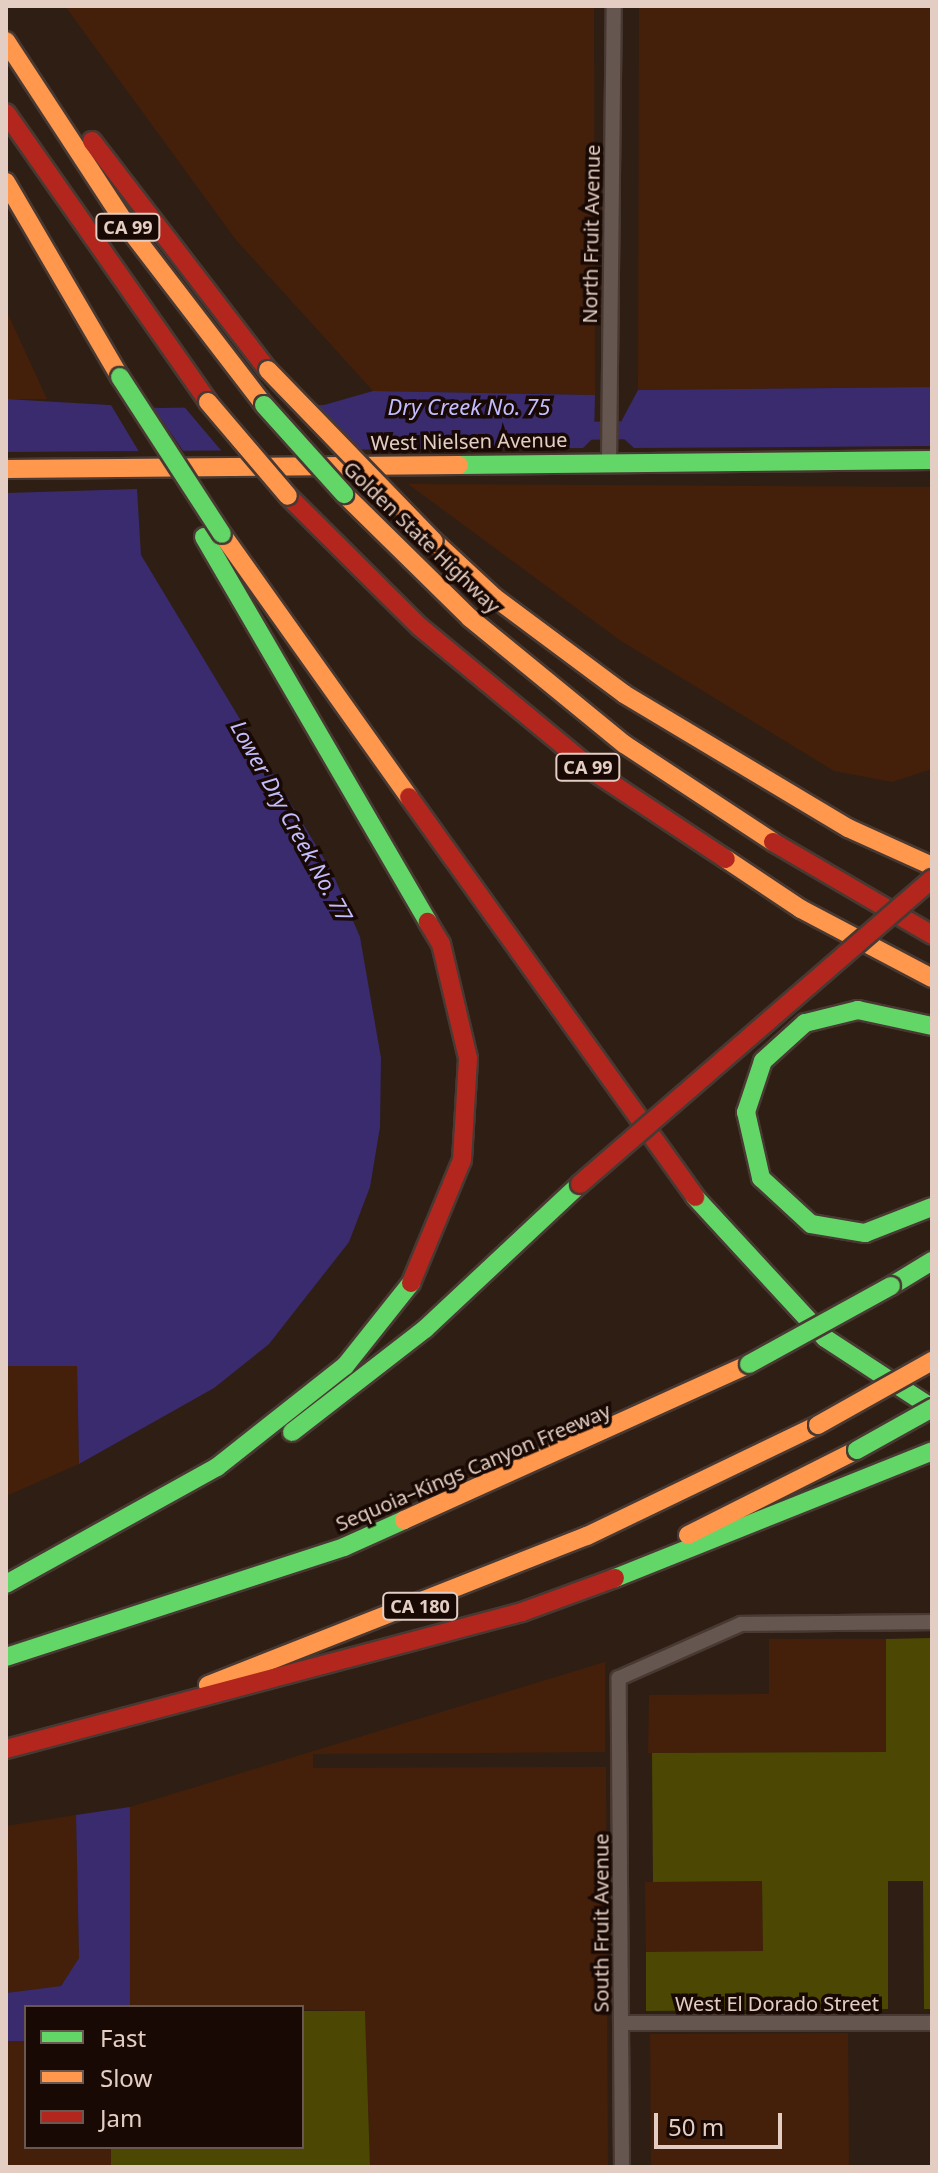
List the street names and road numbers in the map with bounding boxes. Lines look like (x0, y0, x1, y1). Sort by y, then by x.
street label: North Fruit Avenue (577, 144, 605, 324)
road number: CA 99 (94, 213, 162, 241)
street label: West Nielsen Avenue (370, 427, 568, 455)
street label: Golden State Highway (339, 456, 505, 618)
road number: CA 99 (554, 753, 622, 781)
street label: Sequoia–Kings Canyon Freeway (332, 1398, 614, 1536)
road number: CA 180 (382, 1592, 458, 1620)
street label: South Fruit Avenue (589, 1833, 613, 2013)
street label: West El Dorado Street (675, 1991, 879, 2015)

